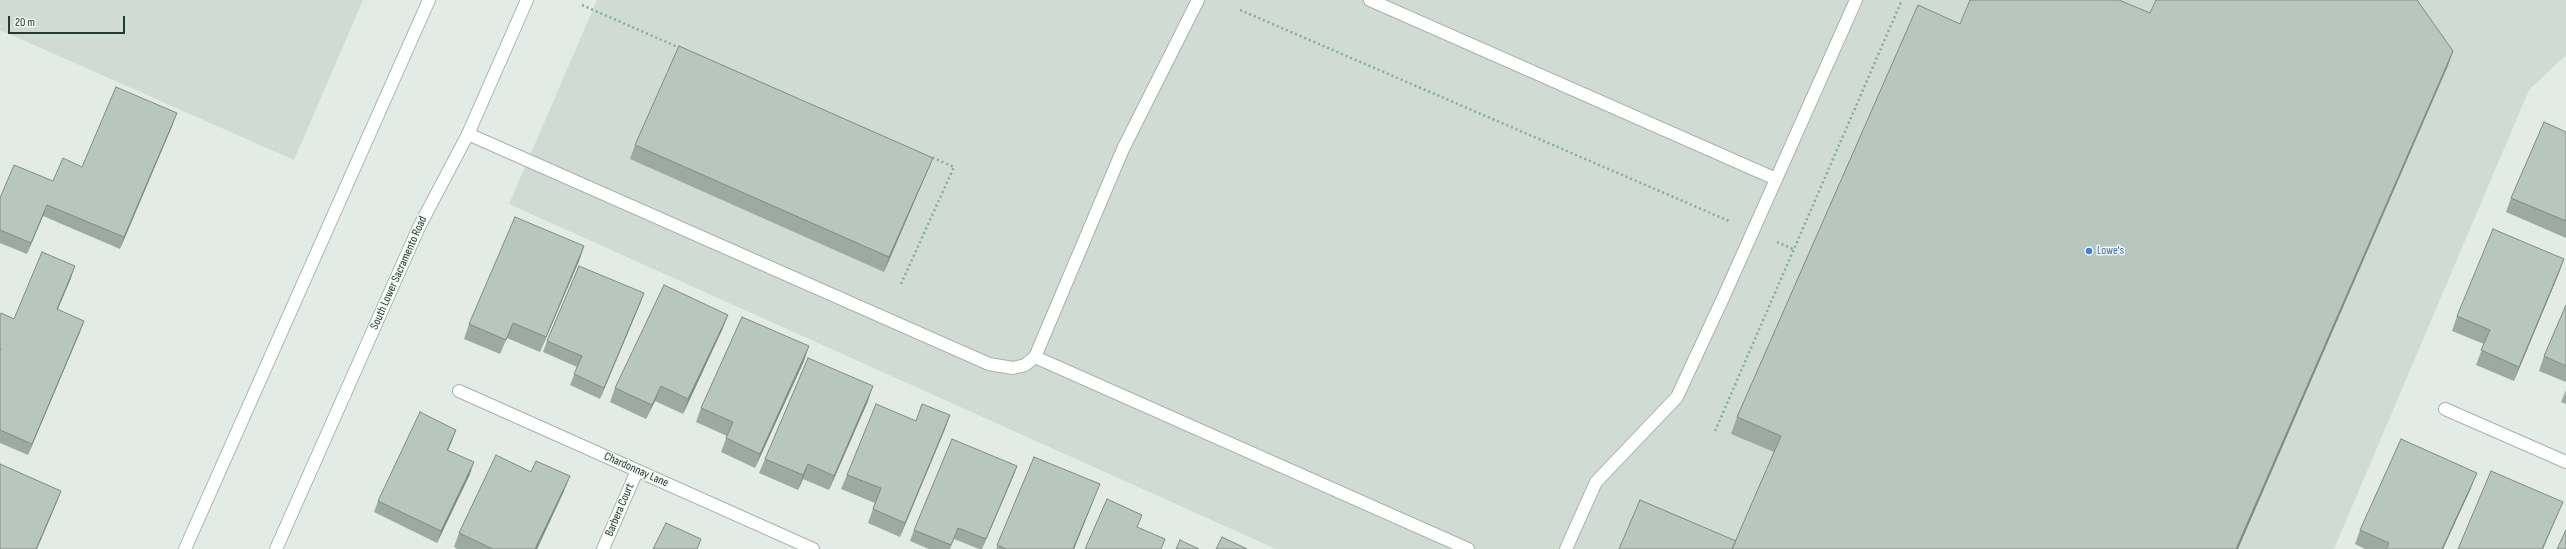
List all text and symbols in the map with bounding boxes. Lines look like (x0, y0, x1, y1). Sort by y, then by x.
scale bar (10, 8, 127, 34)
text: 20 m (15, 15, 35, 30)
street label: South Lower Sacramento Road (368, 214, 430, 332)
place label: Lowe's (2097, 244, 2124, 258)
marker: Lowe's (2084, 246, 2094, 256)
street label: Chardonnay Lane (601, 449, 671, 491)
street label: Barbera Court (602, 481, 638, 539)

